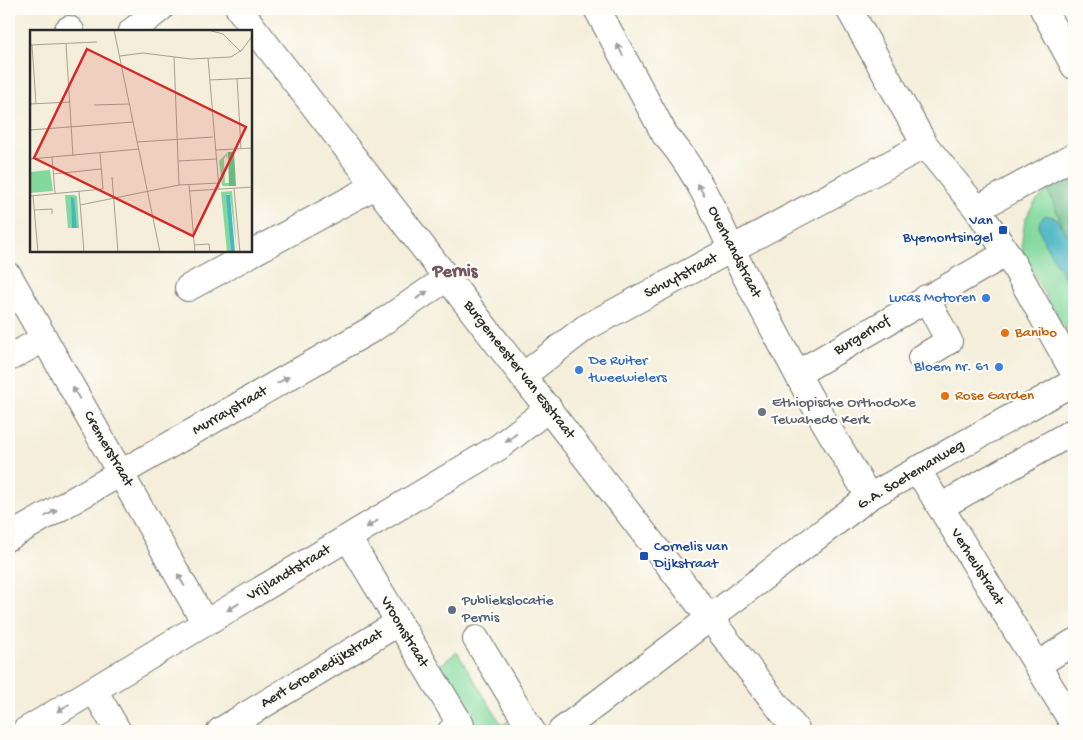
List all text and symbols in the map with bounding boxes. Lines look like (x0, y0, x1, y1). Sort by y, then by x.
inset map (30, 30, 252, 252)
one-way arrow (616, 43, 624, 57)
one-way arrow (697, 184, 706, 197)
street label: Overhandstraat (703, 203, 766, 303)
place label: Van Byemontsingel (902, 212, 993, 247)
marker: Van Byemontsingel (997, 224, 1009, 236)
street label: Schuytstraat (641, 248, 722, 303)
district label: Pernis (432, 262, 479, 283)
place label: Lucas Motoren (889, 289, 976, 307)
one-way arrow (415, 290, 429, 300)
marker: Lucas Motoren (980, 292, 992, 304)
street label: Burgemeester van Esstraat (459, 296, 580, 444)
street label: Burgerhof (830, 312, 894, 360)
place label: Banibo (1014, 324, 1057, 342)
marker: Banibo (999, 327, 1011, 339)
place label: De Ruiter tweewielers (588, 352, 667, 387)
place label: Bloem nr. 61 (913, 358, 989, 376)
marker: Bloem nr. 61 (993, 361, 1005, 373)
marker: De Ruiter tweewielers (573, 364, 585, 376)
one-way arrow (276, 376, 291, 384)
street label: Murraystraat (189, 381, 272, 440)
one-way arrow (71, 387, 80, 400)
place label: Rose Garden (955, 387, 1034, 405)
marker: Rose Garden (939, 390, 951, 402)
place label: Ethiopische Orthodoxe Tewahedo Kerk (771, 394, 916, 429)
marker: Ethiopische Orthodoxe Tewahedo Kerk (756, 406, 768, 418)
street label: Cremerstraat (79, 408, 138, 492)
one-way arrow (504, 433, 517, 444)
street label: G.A. Soetemanweg (854, 436, 968, 514)
one-way arrow (45, 508, 58, 517)
one-way arrow (366, 519, 379, 528)
street label: Verheulstraat (946, 524, 1009, 610)
place label: Cornelis van Dijkstraat (653, 538, 728, 573)
street label: Vrijlandtstraat (243, 540, 336, 606)
marker: Cornelis van Dijkstraat (638, 550, 650, 562)
one-way arrow (177, 574, 186, 587)
street label: Vroomstraat (375, 592, 433, 672)
place label: Publiekslocatie Pernis (461, 592, 554, 627)
one-way arrow (226, 602, 239, 611)
marker: Publiekslocatie Pernis (446, 604, 458, 616)
street label: Aert Groenedijkstraat (258, 624, 388, 713)
one-way arrow (57, 704, 70, 713)

